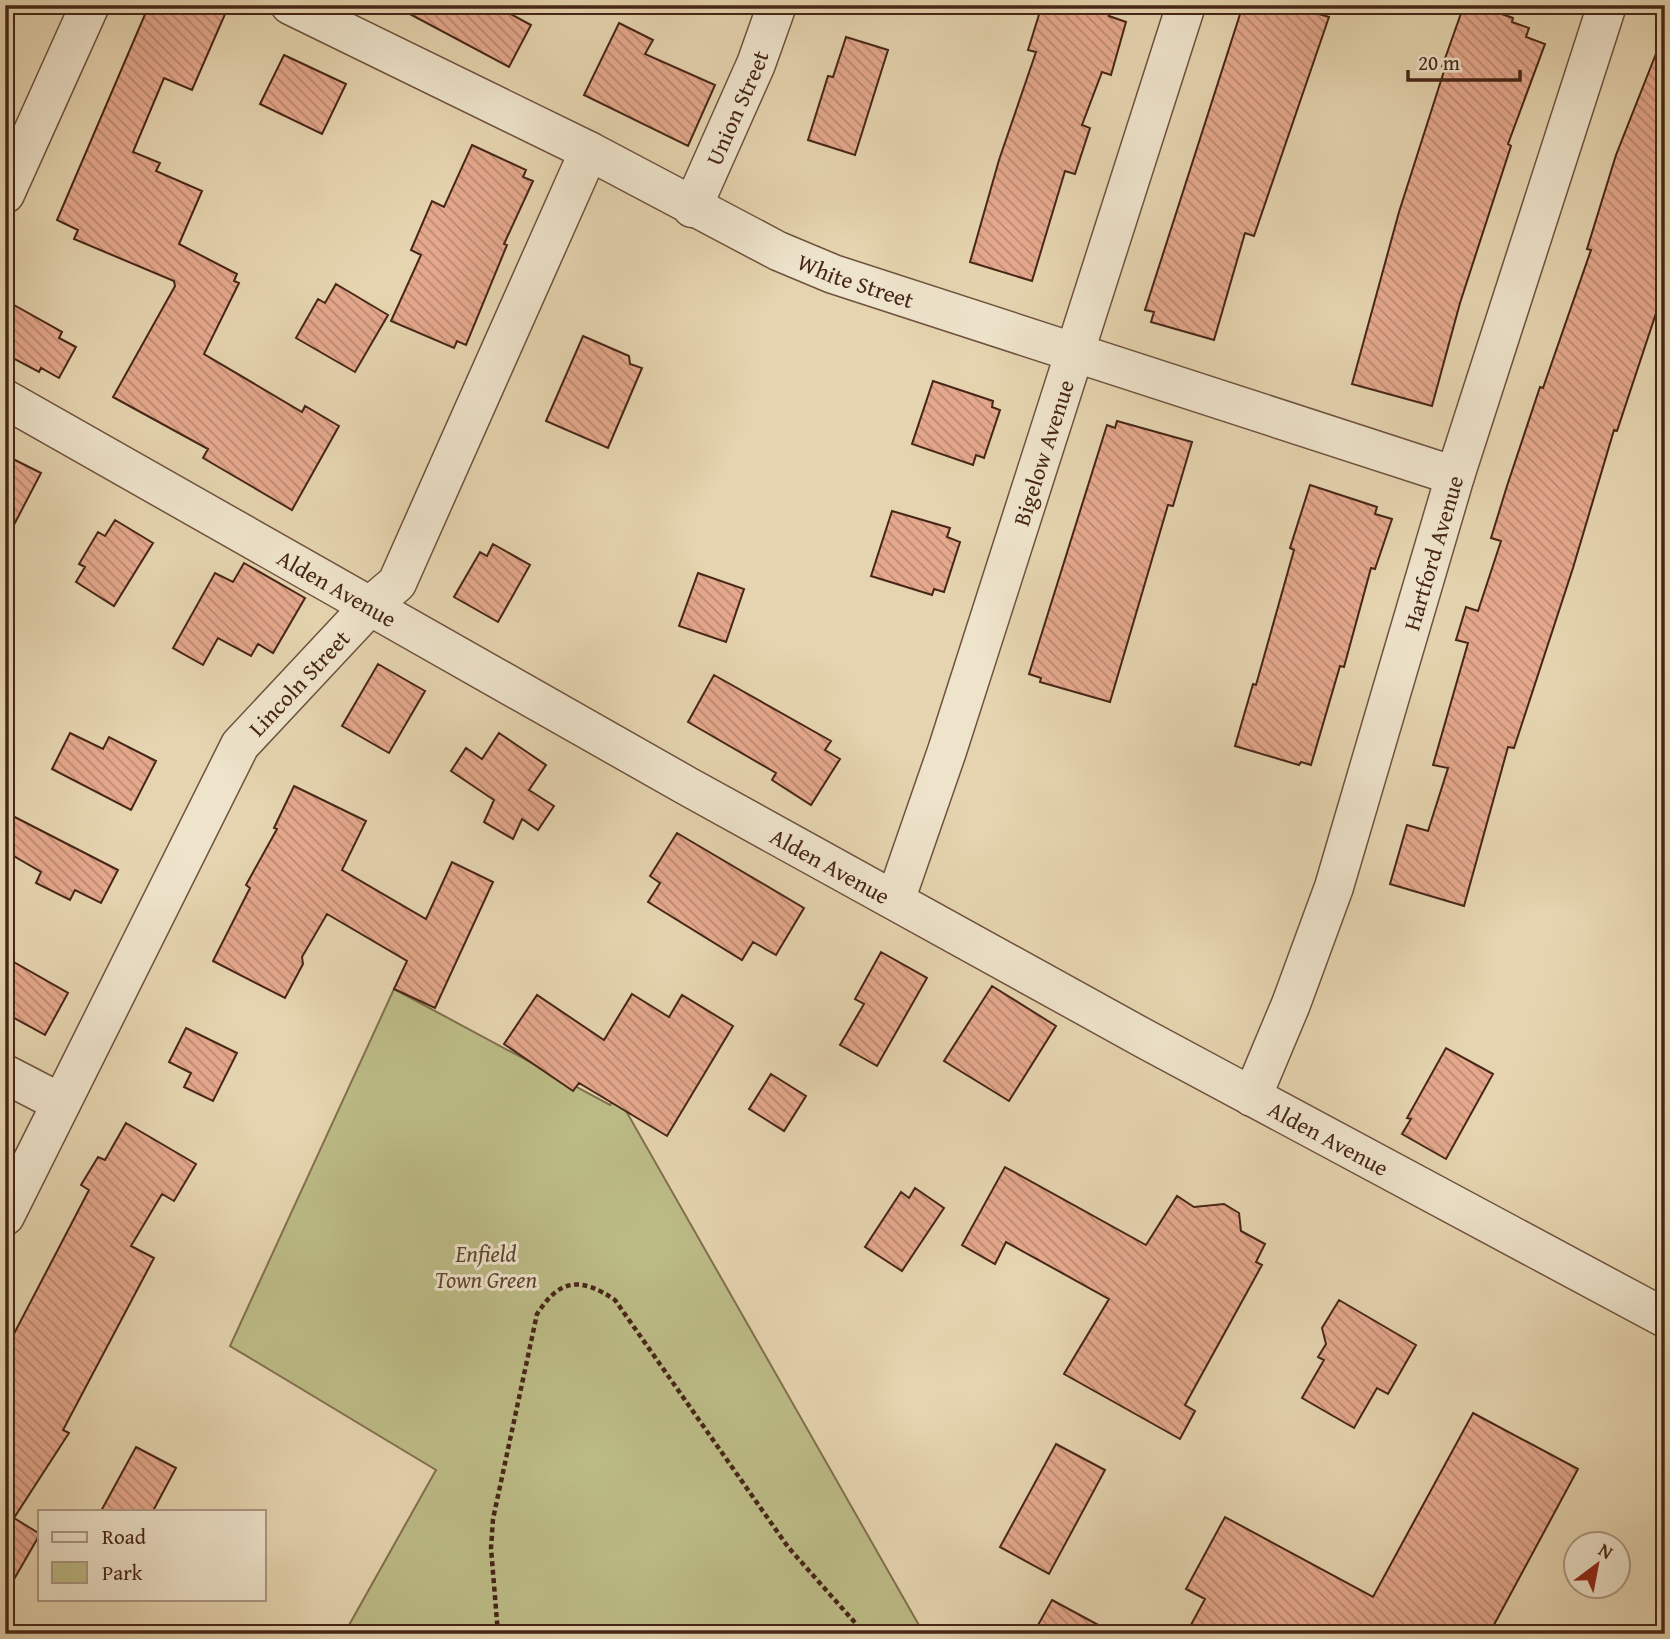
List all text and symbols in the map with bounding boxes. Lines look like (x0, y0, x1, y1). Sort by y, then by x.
scale bar (1408, 38, 1520, 82)
street label: Union Street (697, 46, 776, 170)
text: 20 m (1418, 47, 1460, 78)
street label: White Street (793, 245, 918, 316)
street label: Bigelow Avenue (1004, 375, 1081, 530)
street label: Hartford Avenue (1394, 471, 1471, 634)
street label: Alden Avenue (272, 541, 403, 635)
street label: Lincoln Street (240, 622, 357, 743)
street label: Alden Avenue (765, 819, 896, 912)
street label: Alden Avenue (1263, 1092, 1395, 1183)
park label: Enfield Town Green (435, 1237, 538, 1296)
legend (38, 1510, 266, 1600)
text: Road (102, 1521, 147, 1552)
north arrow (1562, 1530, 1632, 1600)
text: N (1593, 1535, 1619, 1566)
text: Park (102, 1557, 143, 1588)

